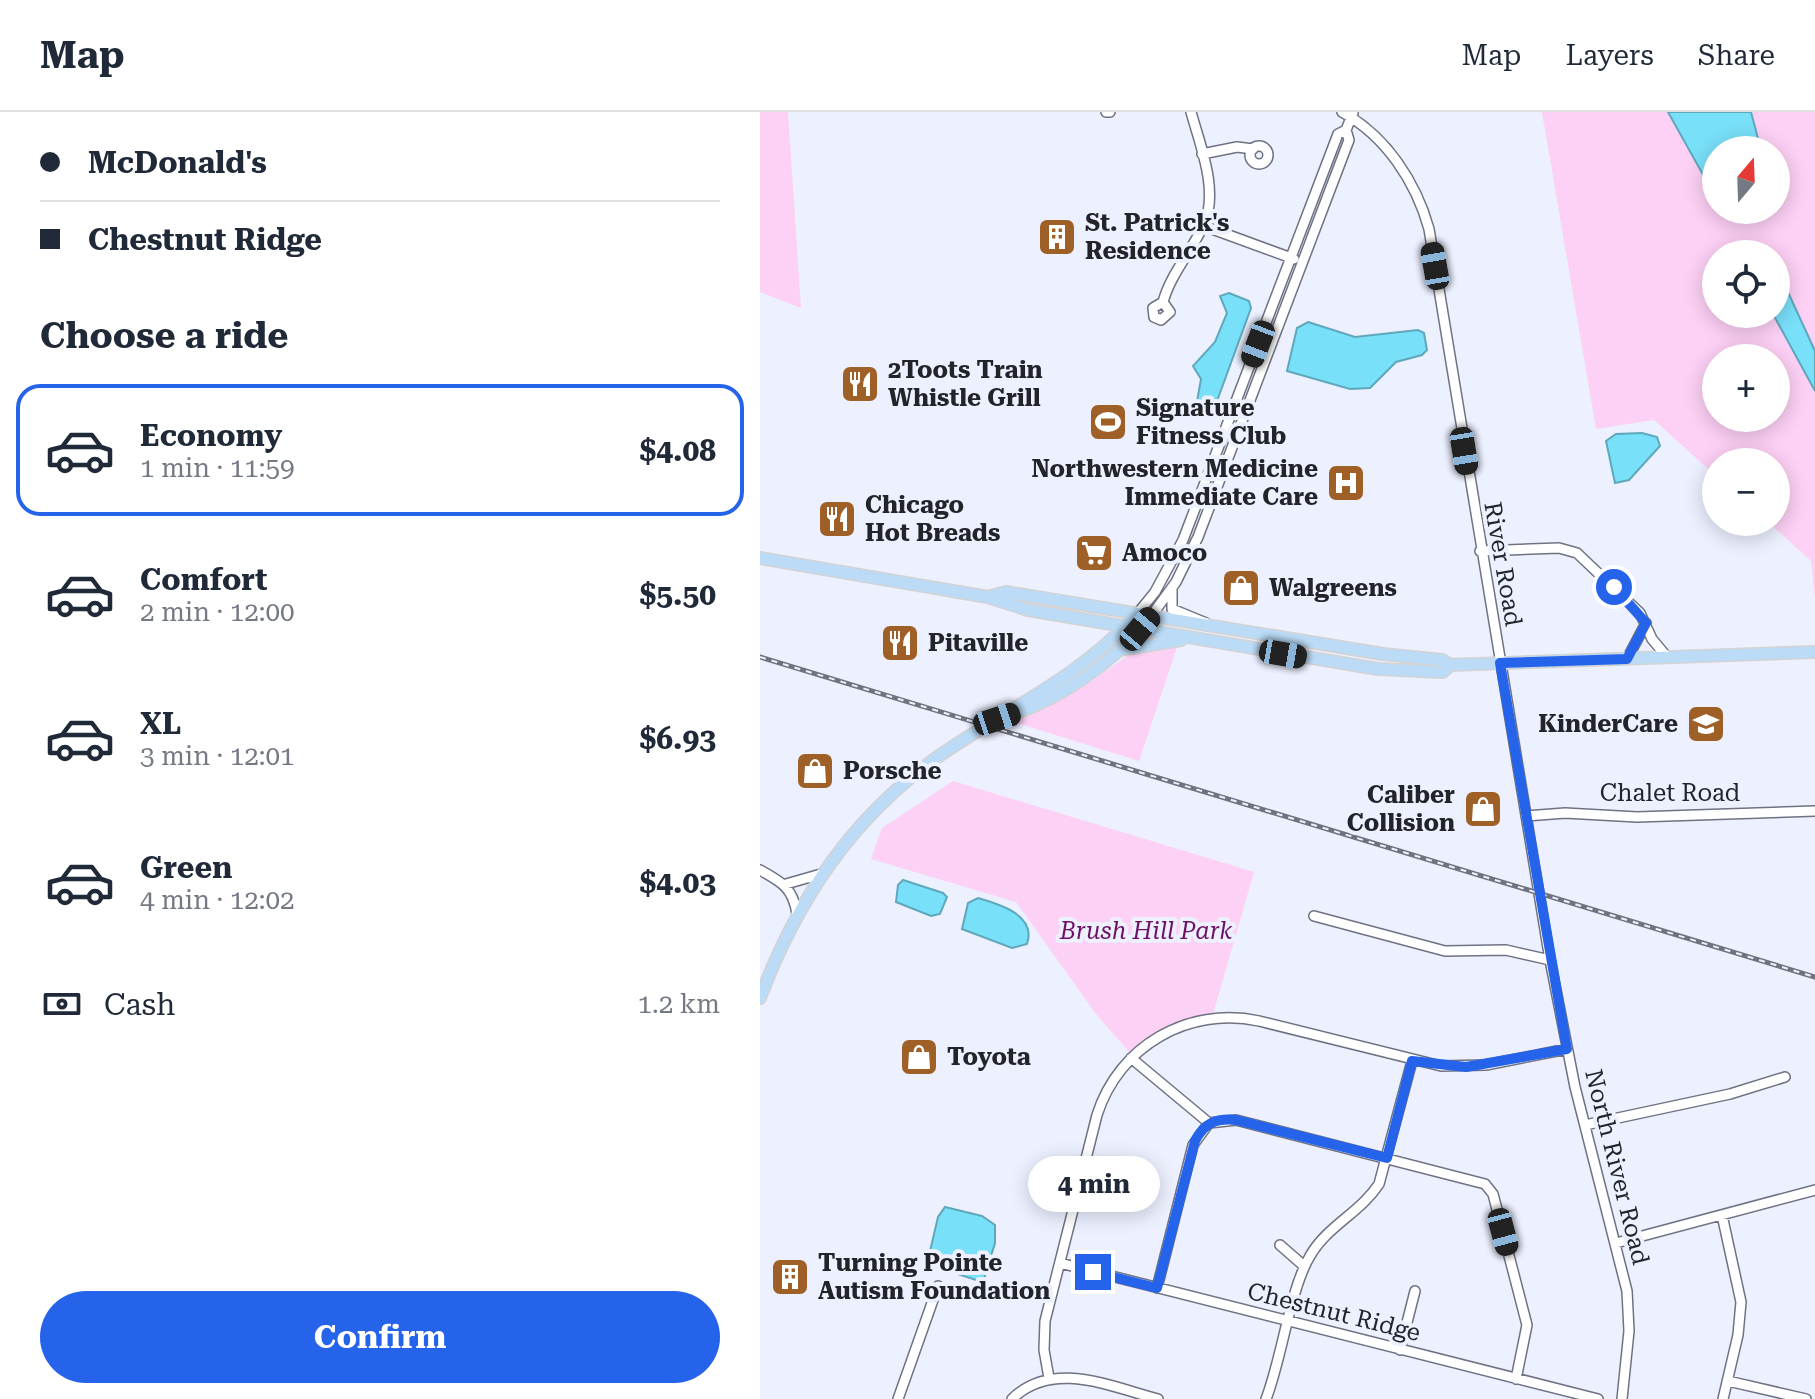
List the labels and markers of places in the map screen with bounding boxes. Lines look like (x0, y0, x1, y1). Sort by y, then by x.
place label: St. Patrick's Residence (1085, 209, 1230, 265)
building icon: St. Patrick's Residence (1036, 216, 1078, 258)
place label: 2Toots Train Whistle Grill (888, 356, 1043, 412)
restaurant icon: 2Toots Train Whistle Grill (839, 363, 881, 405)
place label: Signature Fitness Club (1136, 394, 1286, 450)
sports icon: Signature Fitness Club (1087, 401, 1129, 443)
place label: Northwestern Medicine Immediate Care (1031, 455, 1318, 511)
hospital icon: Northwestern Medicine Immediate Care (1325, 462, 1367, 504)
place label: Chicago Hot Breads (865, 491, 1000, 547)
restaurant icon: Chicago Hot Breads (816, 498, 858, 540)
supermarket icon: Amoco (1073, 532, 1115, 574)
place label: Amoco (1122, 539, 1207, 567)
shop icon: Walgreens (1220, 567, 1262, 609)
place label: Walgreens (1269, 574, 1397, 602)
restaurant icon: Pitaville (879, 622, 921, 664)
place label: Pitaville (928, 629, 1028, 657)
school or university icon: KinderCare (1685, 703, 1727, 745)
place label: KinderCare (1538, 710, 1678, 738)
shop icon: Porsche (794, 750, 836, 792)
place label: Porsche (843, 757, 942, 785)
place label: Caliber Collision (1347, 781, 1455, 837)
shop icon: Caliber Collision (1462, 788, 1504, 830)
shop icon: Toyota (898, 1036, 940, 1078)
place label: Toyota (947, 1043, 1031, 1071)
place label: Turning Pointe Autism Foundation (818, 1249, 1050, 1305)
building icon: Turning Pointe Autism Foundation (769, 1256, 811, 1298)

